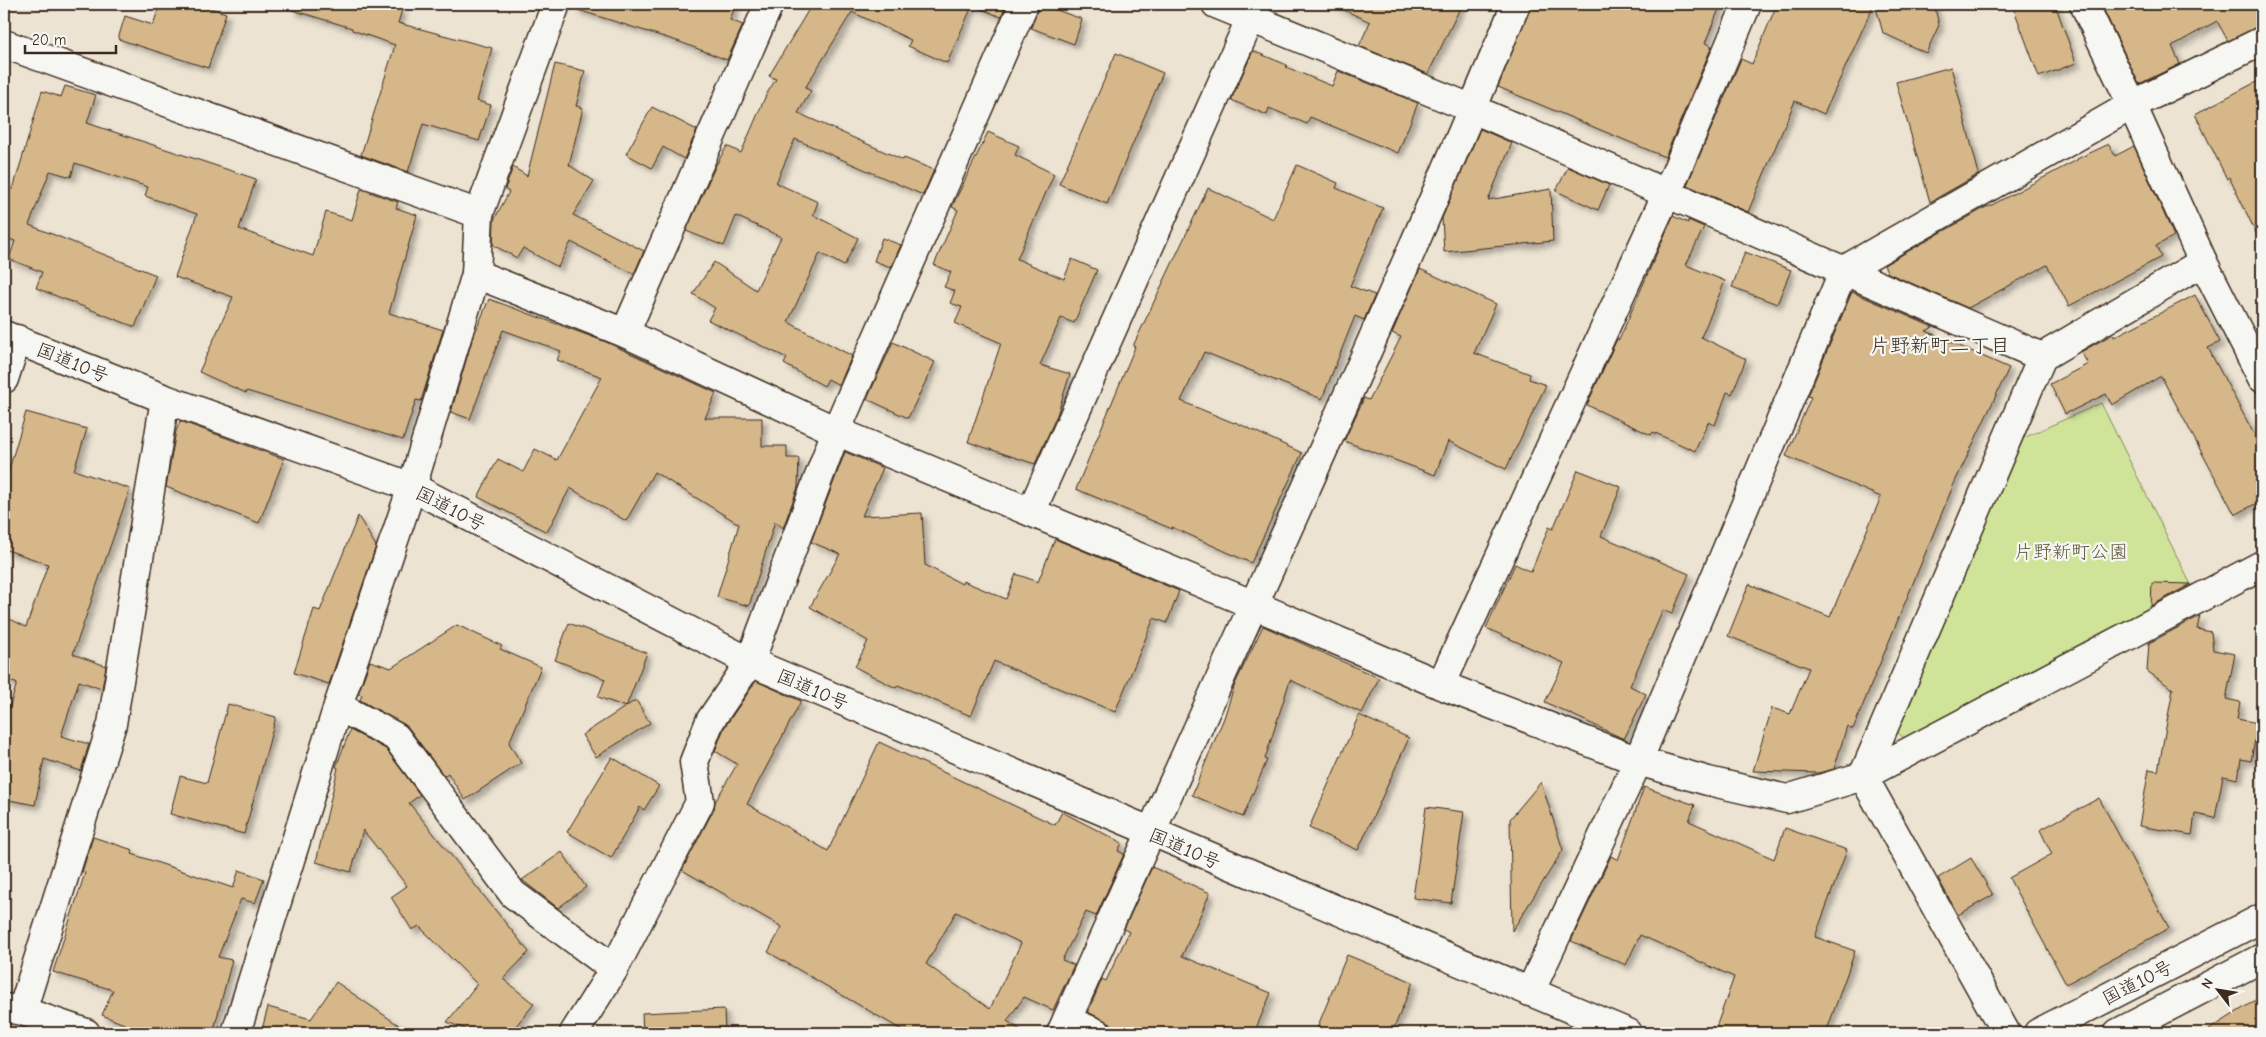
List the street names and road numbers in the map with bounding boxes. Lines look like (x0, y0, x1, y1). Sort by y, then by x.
street label: 国道10号 (33, 338, 112, 387)
street label: 国道10号 (412, 482, 489, 536)
street label: 国道10号 (773, 665, 852, 715)
street label: 国道10号 (1145, 824, 1224, 874)
street label: 国道10号 (2099, 956, 2176, 1010)

